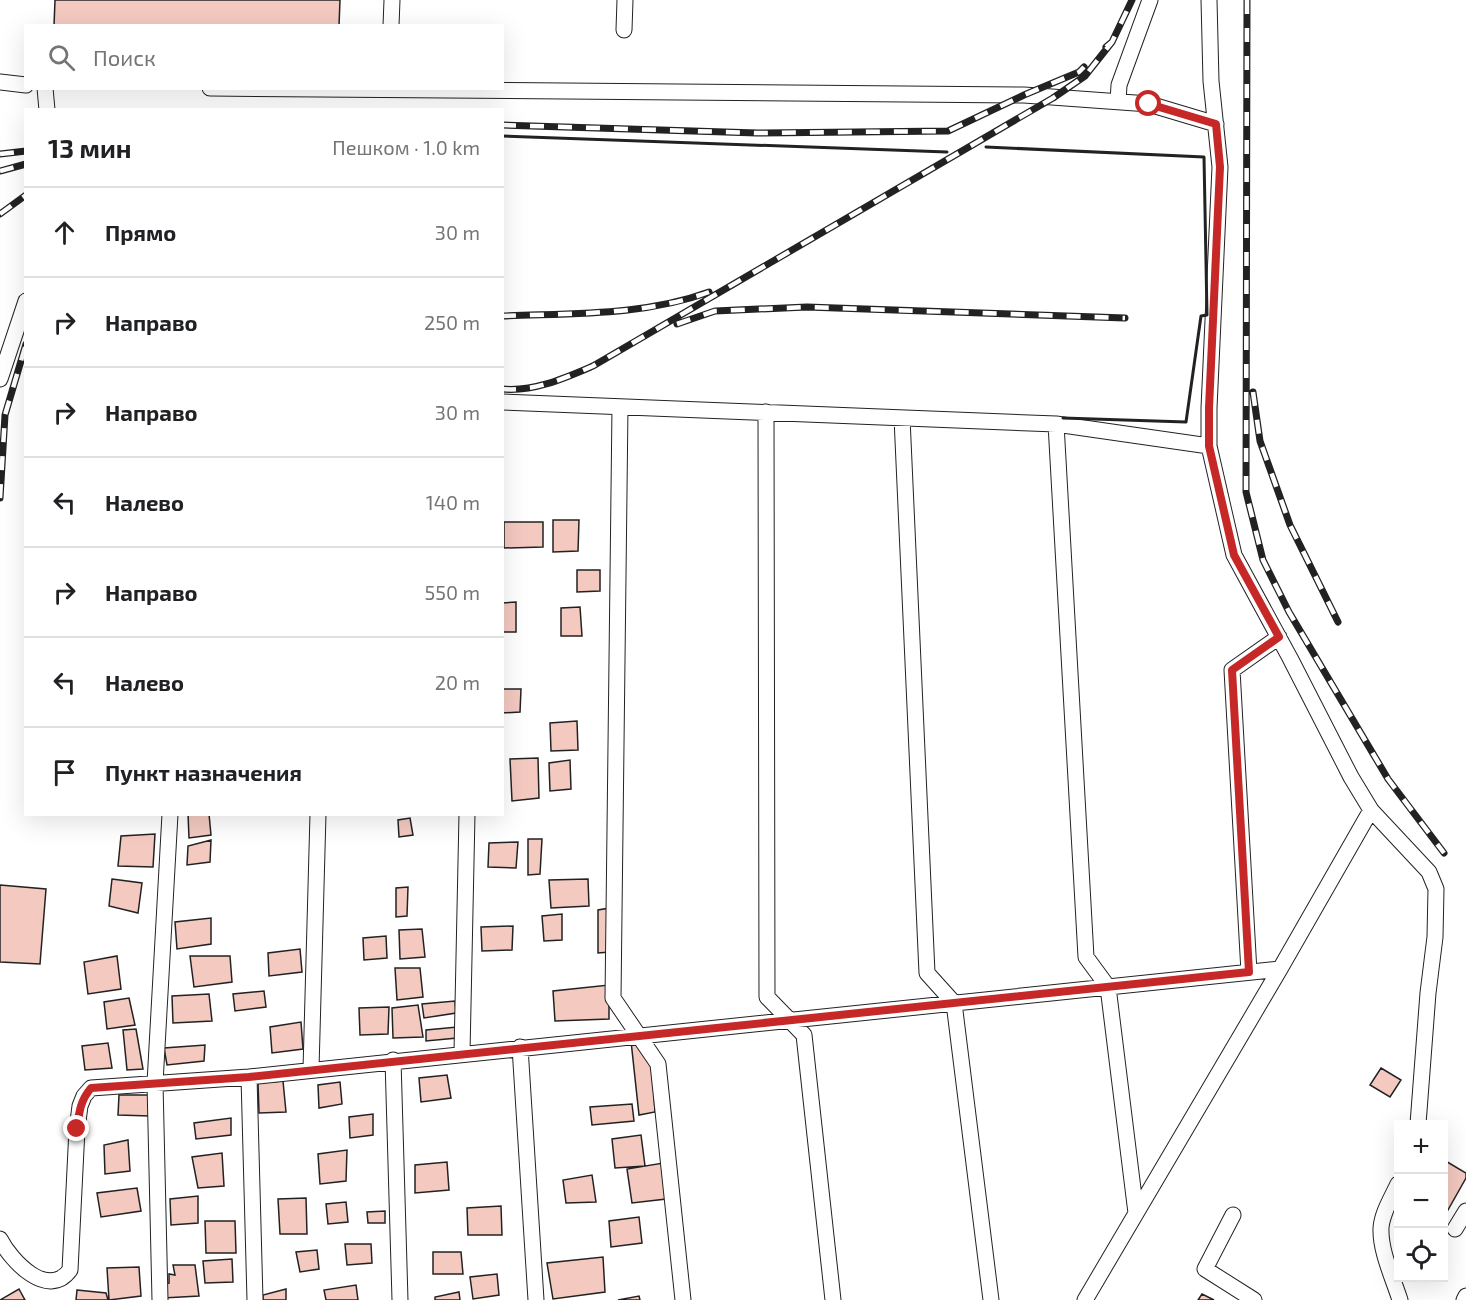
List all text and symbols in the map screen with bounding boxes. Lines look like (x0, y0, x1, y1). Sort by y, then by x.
search box (24, 24, 504, 90)
icon: search (45, 41, 78, 74)
text: Поиск (93, 44, 156, 70)
route start (1135, 90, 1161, 116)
text: 13 мин (48, 132, 132, 163)
text: Пешком · 1.0 km (332, 135, 480, 159)
icon: ahead (48, 216, 81, 249)
text: Прямо (105, 219, 176, 245)
text: 30 m (435, 220, 480, 244)
icon: right (48, 306, 81, 339)
text: Направо (105, 309, 198, 335)
text: 250 m (424, 310, 480, 334)
icon: right (48, 396, 81, 429)
text: Направо (105, 399, 198, 425)
text: 30 m (435, 400, 480, 424)
icon: left (48, 486, 81, 519)
text: Налево (105, 489, 184, 515)
text: 140 m (426, 490, 480, 514)
icon: right (48, 576, 81, 609)
text: Направо (105, 579, 198, 605)
text: 550 m (425, 580, 480, 604)
icon: left (48, 666, 81, 699)
text: Налево (105, 669, 184, 695)
text: 20 m (435, 670, 480, 694)
icon: arrive (48, 756, 81, 789)
text: Пункт назначения (105, 759, 302, 785)
route end (63, 1115, 89, 1141)
map controls (1394, 1120, 1448, 1282)
button: + (1394, 1120, 1448, 1174)
button: − (1394, 1174, 1448, 1228)
button: locate (1394, 1228, 1448, 1282)

